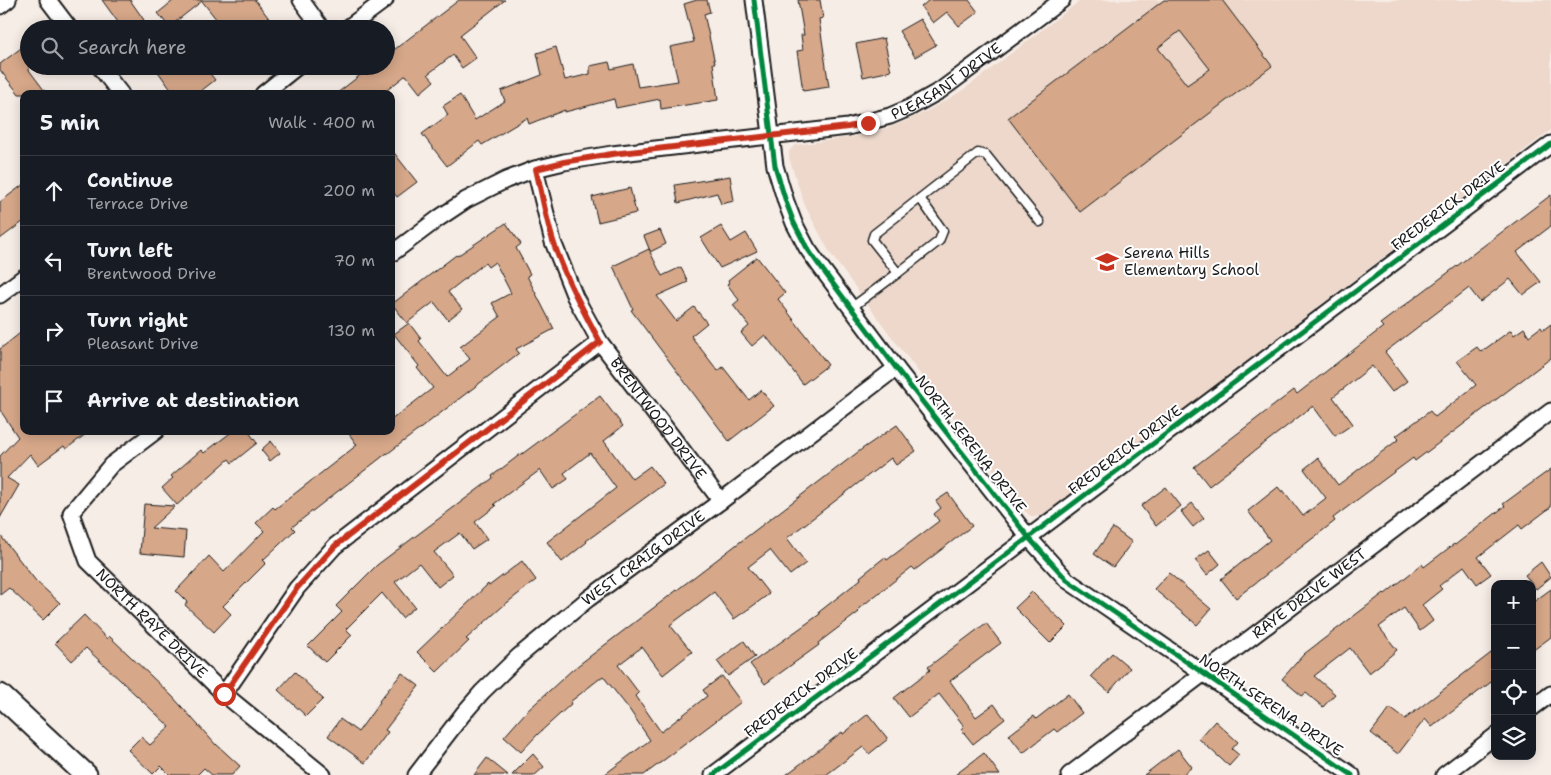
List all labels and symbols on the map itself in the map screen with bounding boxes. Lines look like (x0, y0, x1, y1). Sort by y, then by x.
street label: PLEASANT DRIVE (888, 38, 1006, 124)
route end (857, 112, 880, 135)
street label: FREDERICK DRIVE (1387, 157, 1509, 255)
place label: Serena Hills Elementary School (1124, 243, 1260, 280)
school or university icon: Serena Hills Elementary School (1094, 249, 1120, 275)
street label: BRENTWOOD DRIVE (605, 354, 711, 483)
street label: NORTH SERENA DRIVE (911, 371, 1031, 517)
street label: FREDERICK DRIVE (1064, 401, 1186, 499)
street label: WEST CRAIG DRIVE (578, 506, 709, 610)
street label: RAYE DRIVE WEST (1248, 544, 1370, 643)
street label: NORTH RAYE DRIVE (92, 564, 212, 683)
street label: FREDERICK DRIVE (740, 644, 862, 742)
street label: NORTH SERENA DRIVE (1195, 649, 1347, 761)
route start (213, 683, 236, 706)

